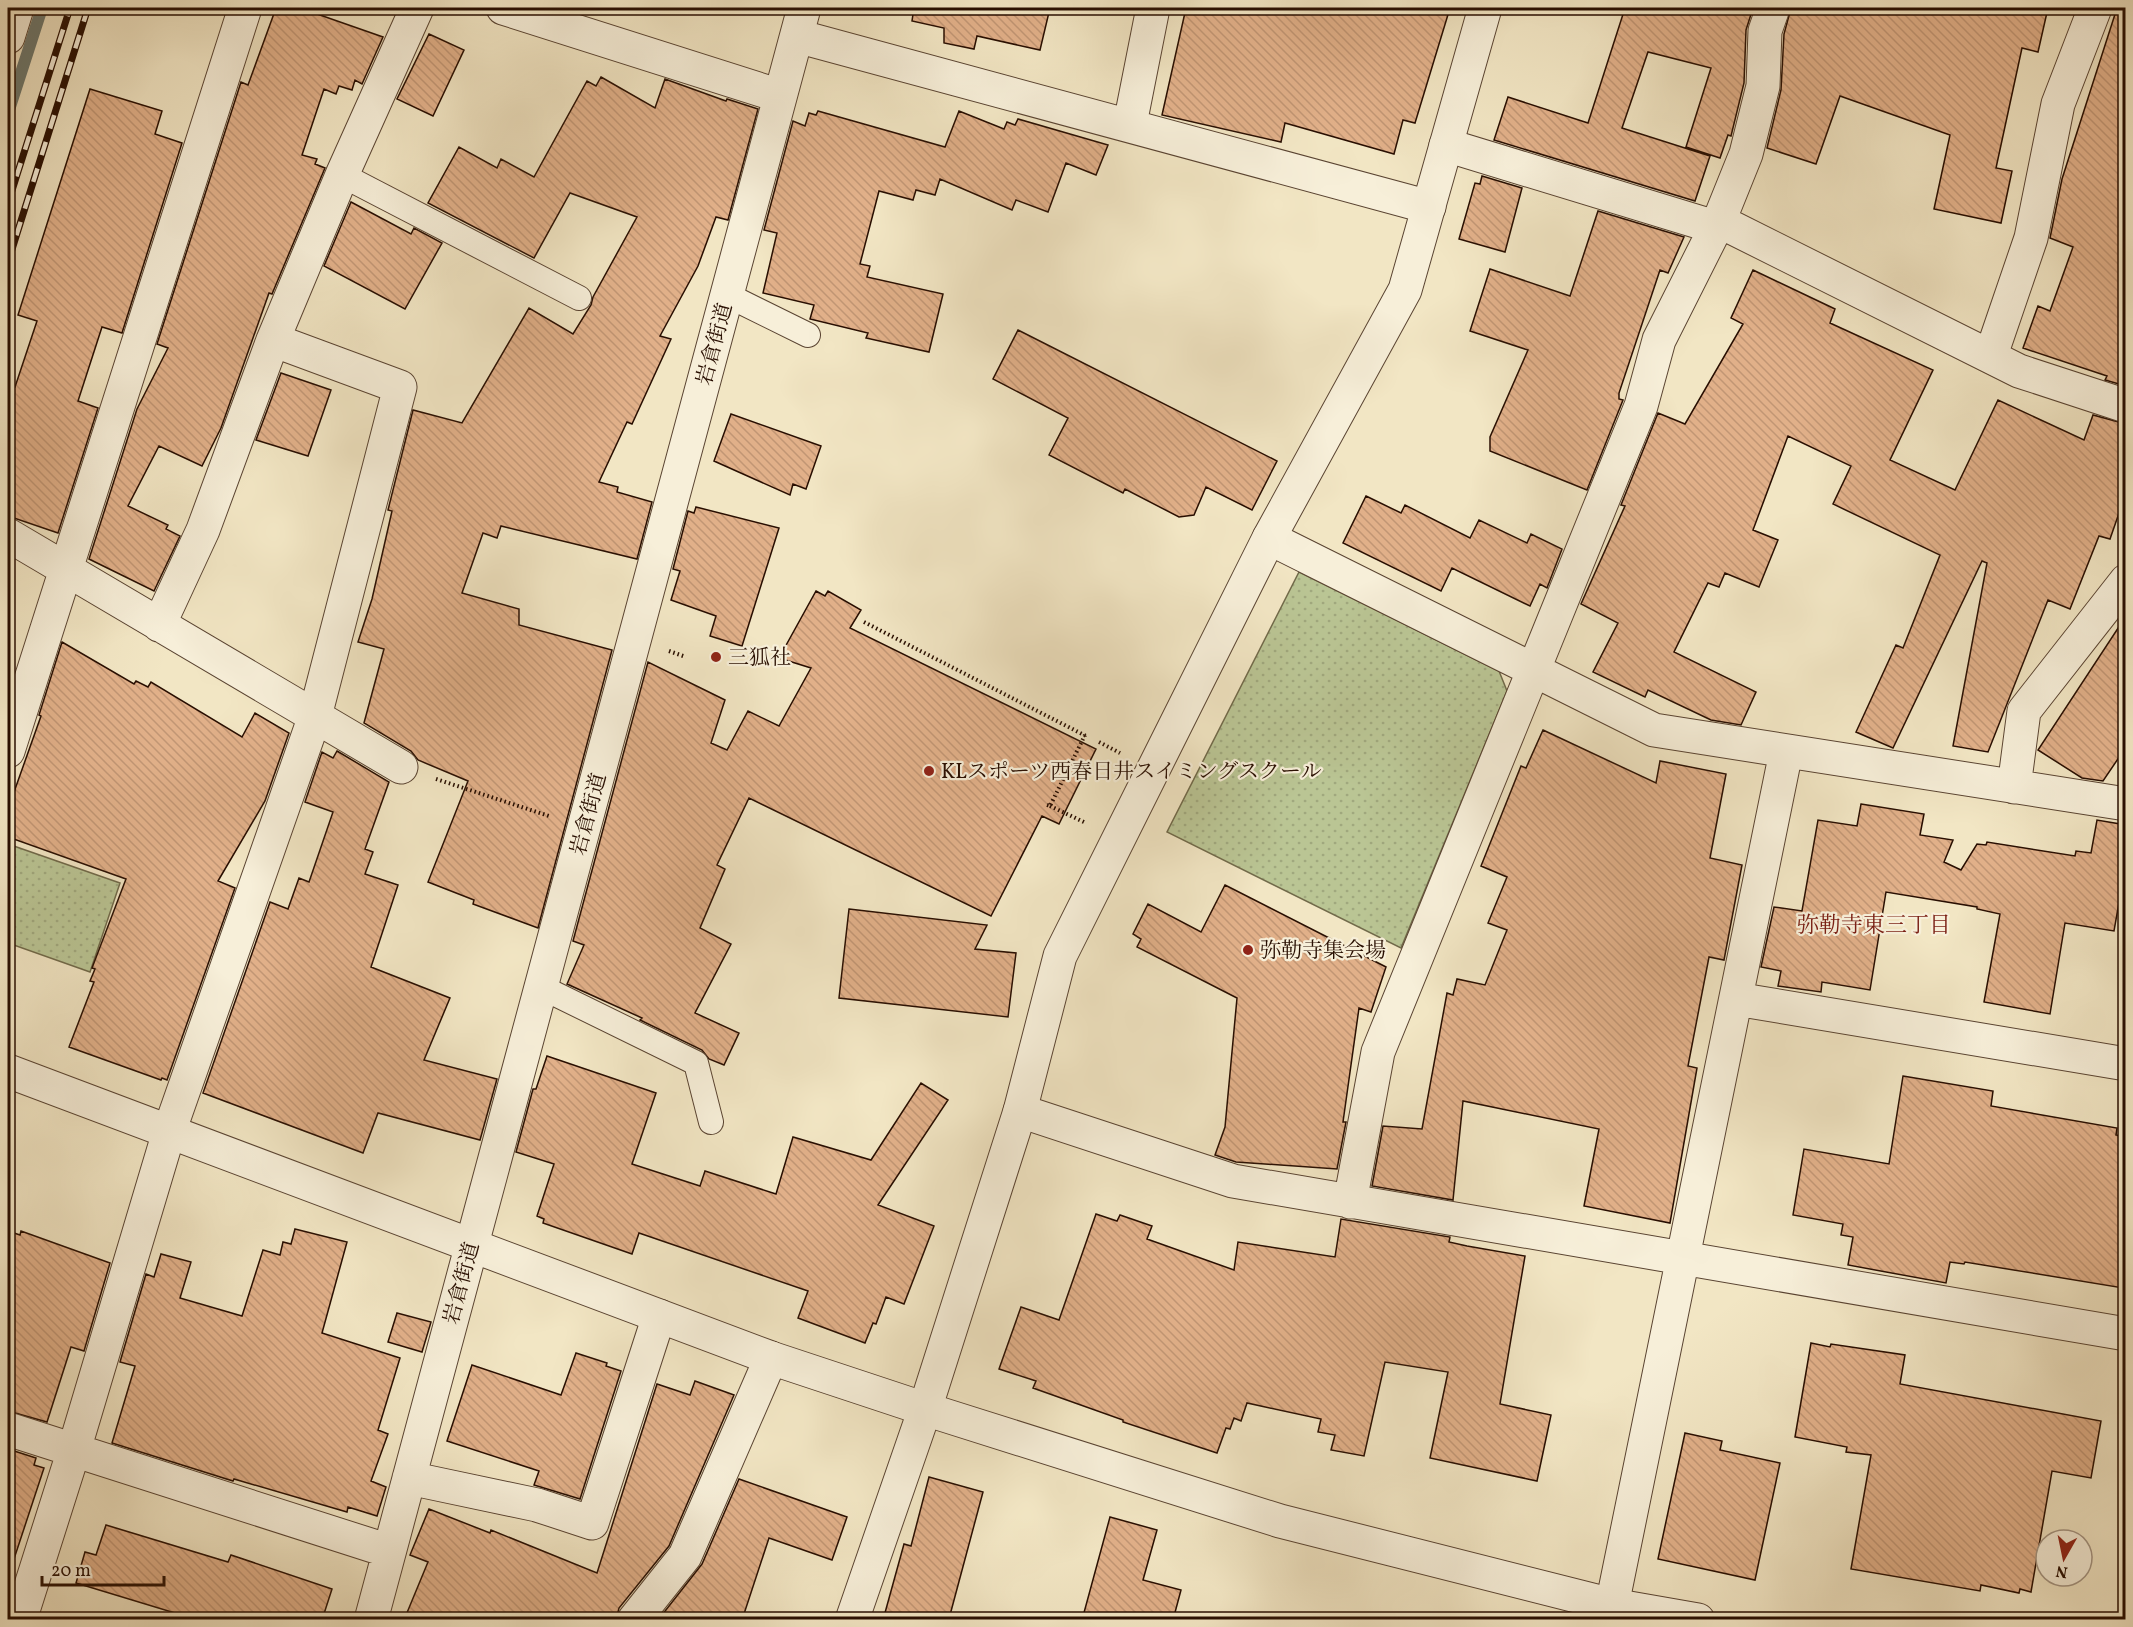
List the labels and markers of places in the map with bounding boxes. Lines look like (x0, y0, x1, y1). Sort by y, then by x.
place label: 三狐社 (728, 644, 791, 673)
marker: 三狐社 (709, 650, 723, 664)
place label: KLスポーツ西春日井スイミングスクール (941, 758, 1322, 787)
marker: KLスポーツ西春日井スイミングスクール (922, 764, 936, 778)
place label: 弥勒寺集会場 (1260, 937, 1386, 966)
marker: 弥勒寺集会場 (1241, 943, 1255, 957)

